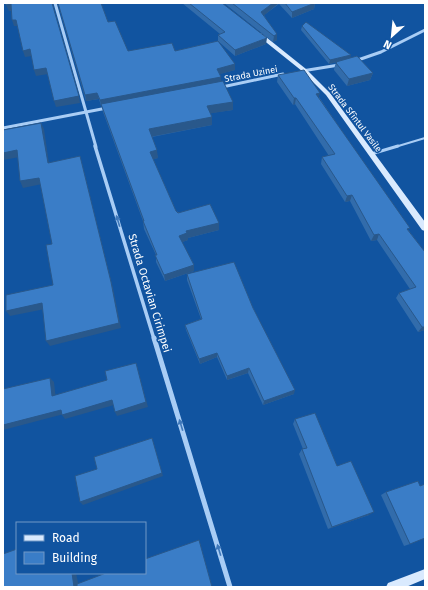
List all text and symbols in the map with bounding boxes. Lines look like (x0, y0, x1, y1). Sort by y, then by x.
north arrow (372, 16, 412, 56)
text: N (381, 37, 394, 52)
street label: Strada Uzinei (224, 64, 278, 84)
street label: Strada Sfîntul Vasile (326, 82, 384, 154)
one-way arrow (115, 214, 121, 226)
street label: Strada Octavian Cirimpei (125, 232, 174, 354)
one-way arrow (177, 419, 183, 431)
legend (16, 522, 146, 574)
text: Road (52, 531, 80, 545)
one-way arrow (216, 543, 222, 555)
text: Building (52, 551, 98, 565)

